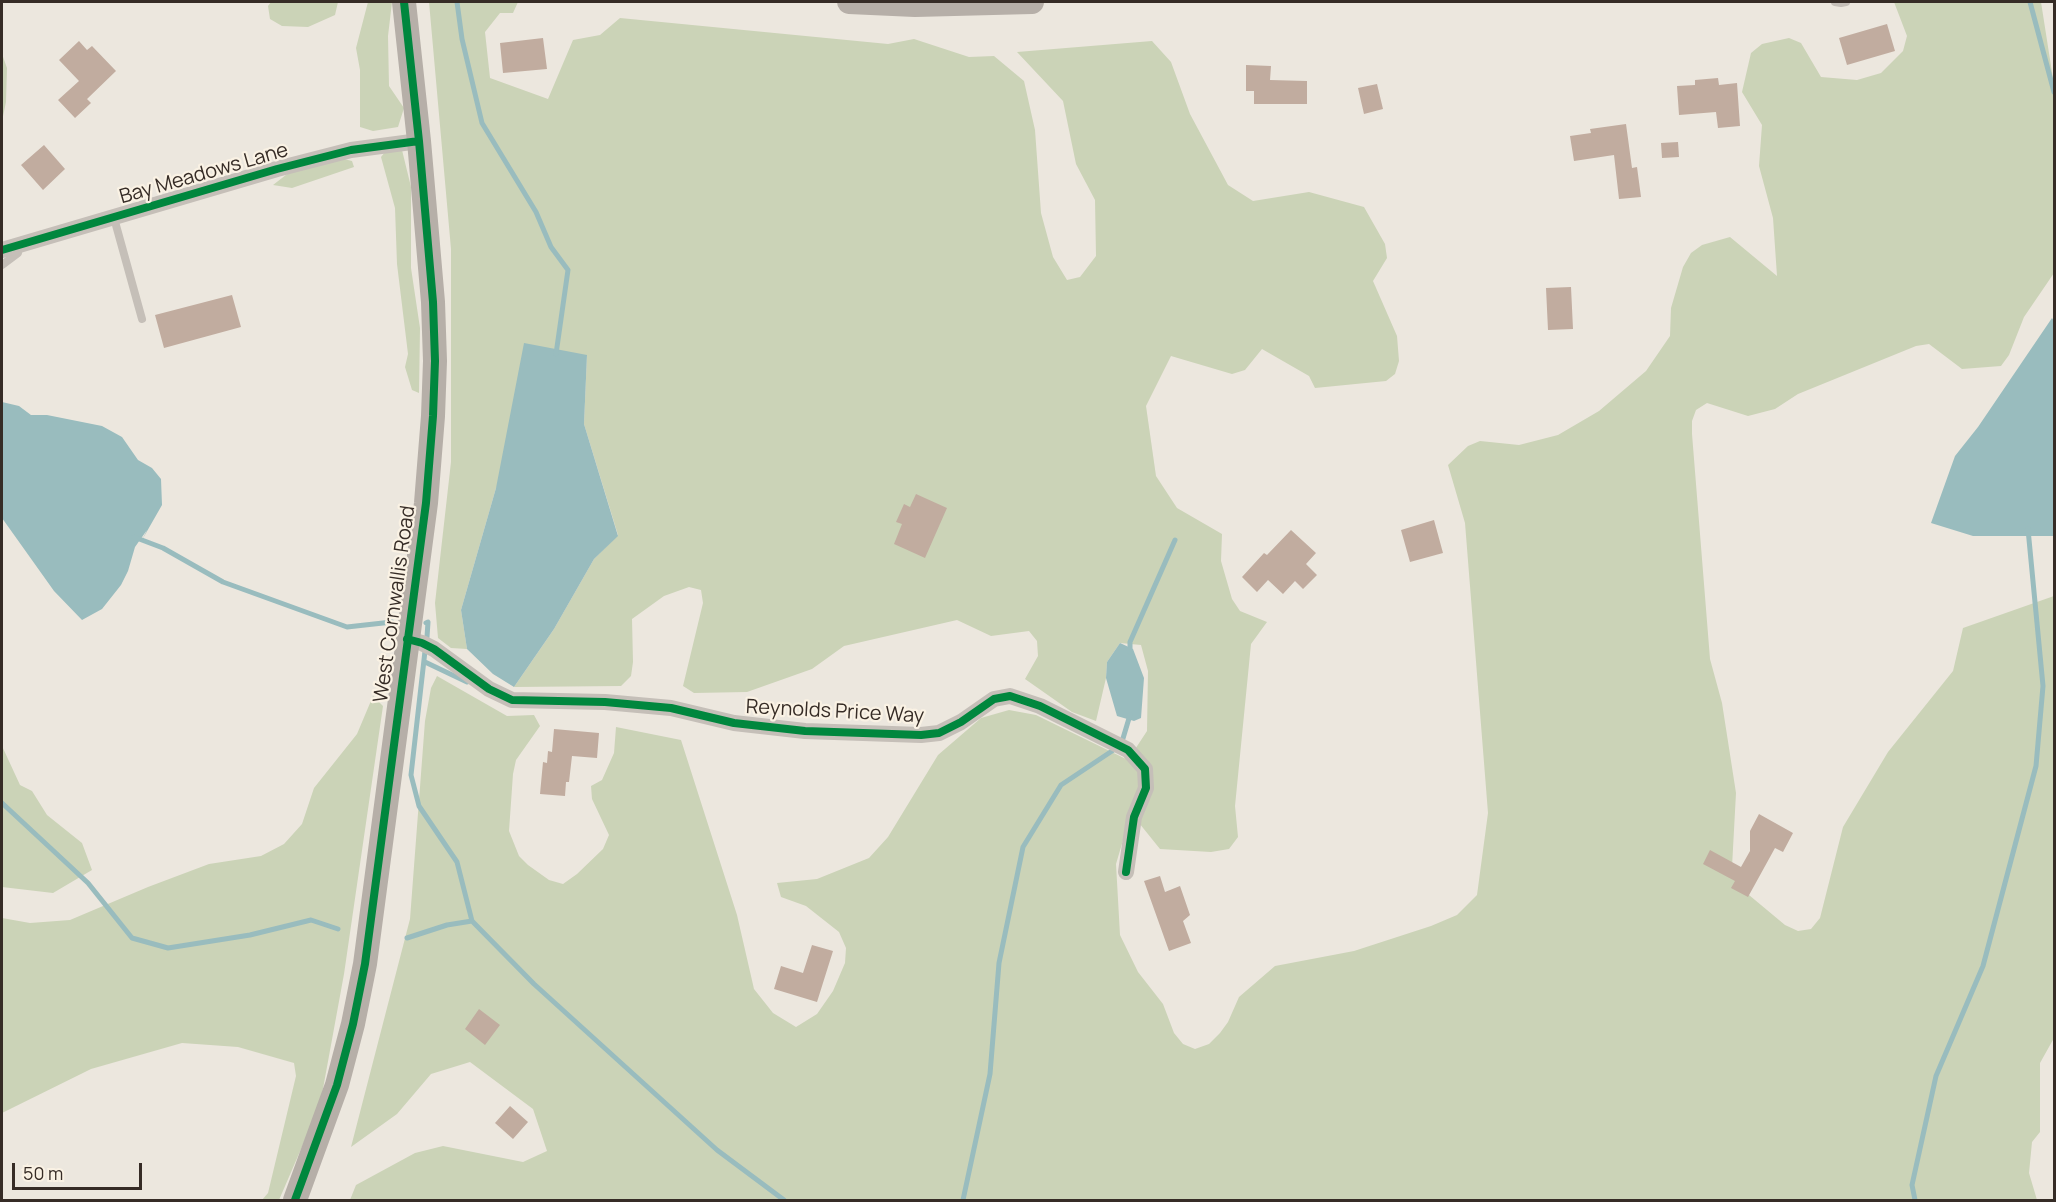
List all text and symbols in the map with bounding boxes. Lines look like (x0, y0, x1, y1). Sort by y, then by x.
street label: Bay Meadows Lane (117, 138, 291, 210)
street label: West Cornwallis Road (369, 504, 421, 704)
street label: Reynolds Price Way (745, 695, 925, 729)
scale bar (15, 1151, 146, 1189)
text: 50 m (23, 1161, 63, 1185)

